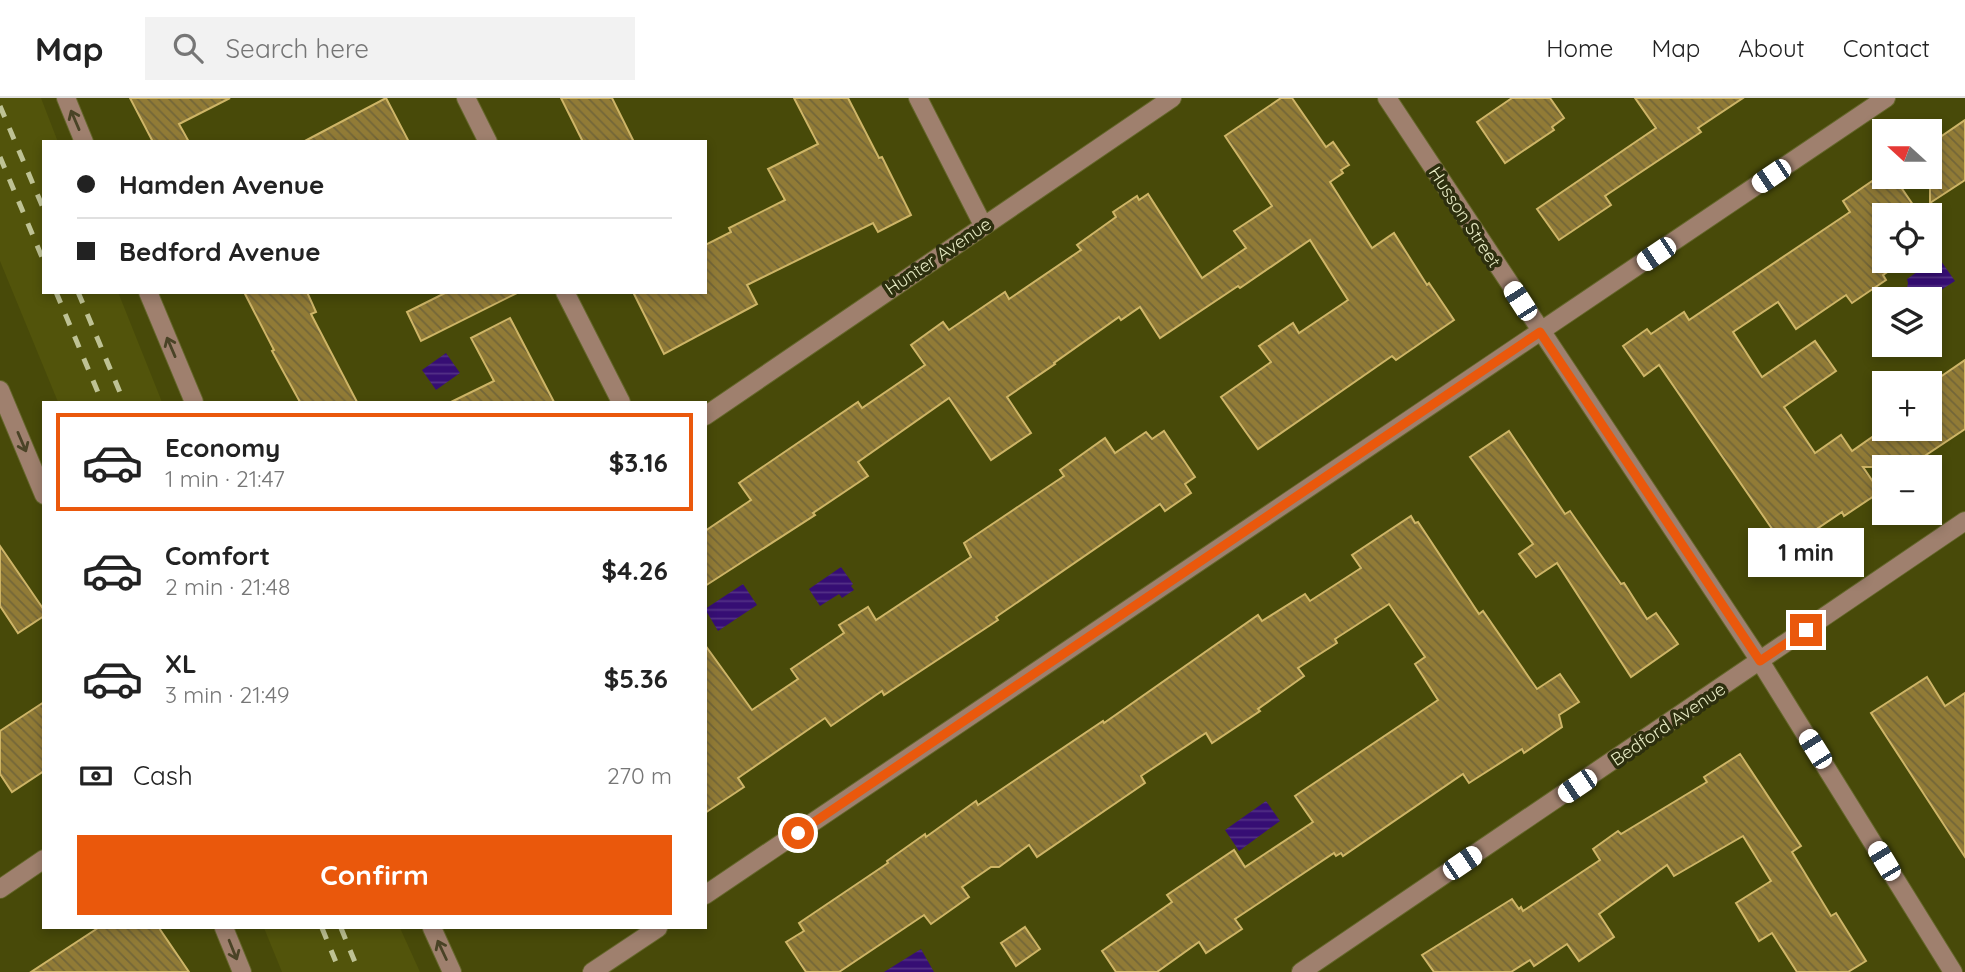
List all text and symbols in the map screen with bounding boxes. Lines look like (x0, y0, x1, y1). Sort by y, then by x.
search box (145, 17, 635, 80)
text: Map (35, 28, 103, 69)
icon: search (169, 29, 207, 67)
text: Search here (225, 32, 369, 65)
text: Home (1546, 33, 1613, 63)
text: Map (1651, 33, 1700, 63)
text: About (1738, 33, 1805, 63)
text: Contact (1843, 33, 1930, 63)
one-way arrow (68, 110, 81, 131)
north arrow (1872, 119, 1942, 189)
map controls (1872, 119, 1942, 525)
car (1748, 156, 1795, 196)
street label: Husson Street (1424, 162, 1506, 272)
text: Hamden Avenue (119, 168, 324, 201)
button: locate (1872, 203, 1942, 273)
street label: Hunter Avenue (880, 212, 996, 300)
car (1633, 234, 1680, 274)
text: Bedford Avenue (119, 235, 321, 268)
car (1500, 278, 1541, 324)
button: layers (1872, 287, 1942, 357)
one-way arrow (163, 337, 176, 359)
button: + (1872, 371, 1942, 441)
one-way arrow (16, 431, 29, 453)
icon: car (81, 431, 144, 494)
text: Economy (165, 431, 280, 464)
text: $3.16 (609, 446, 668, 479)
button: − (1872, 455, 1942, 525)
text: 1 min · 21:47 (165, 464, 285, 493)
callout: 1 min (1748, 528, 1864, 578)
text: 1 min (1778, 538, 1834, 567)
icon: car (81, 539, 144, 602)
text: Comfort (165, 539, 270, 572)
text: $4.26 (602, 554, 668, 587)
text: 2 min · 21:48 (165, 572, 290, 601)
route end (1790, 614, 1822, 646)
icon: car (81, 647, 144, 710)
text: XL (165, 647, 197, 680)
text: $5.36 (604, 662, 668, 695)
street label: Bedford Avenue (1606, 677, 1730, 771)
text: 3 min · 21:49 (165, 680, 290, 709)
car (1795, 726, 1836, 772)
icon: cash (77, 757, 115, 795)
text: Cash (133, 759, 193, 792)
text: 270 m (607, 761, 672, 790)
car (1554, 766, 1601, 806)
route start (782, 817, 814, 849)
button: Confirm (77, 835, 672, 915)
car (1865, 838, 1904, 884)
car (1439, 843, 1486, 883)
one-way arrow (227, 938, 240, 960)
one-way arrow (435, 940, 448, 961)

